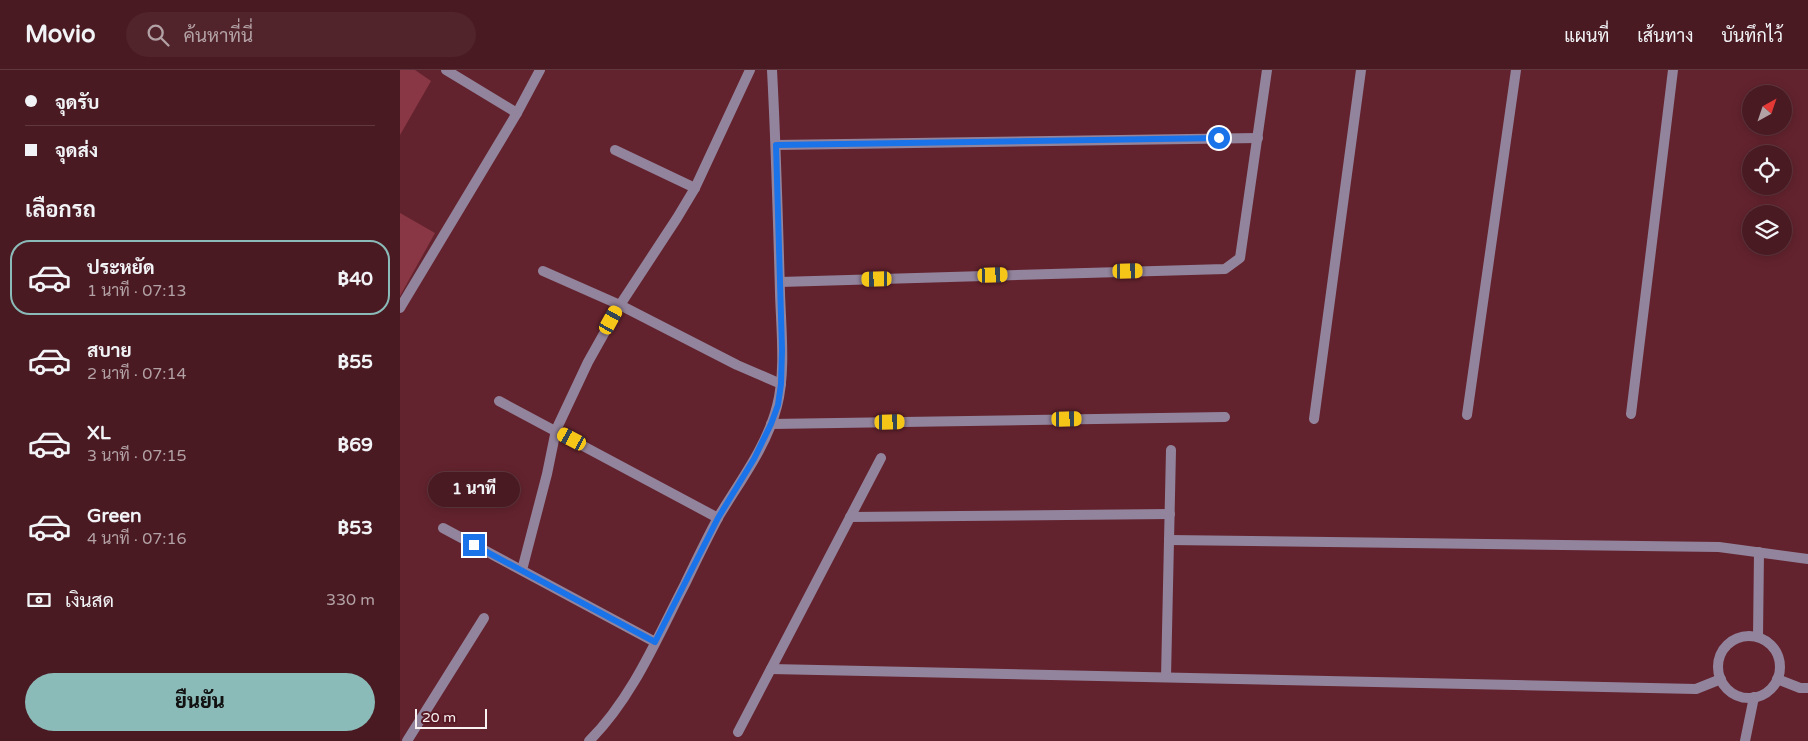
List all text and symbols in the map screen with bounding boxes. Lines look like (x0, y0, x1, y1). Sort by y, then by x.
search box (126, 12, 476, 57)
text: Movio (25, 20, 96, 49)
icon: search (144, 21, 172, 49)
text: ค้นหาที่นี่ (184, 25, 253, 47)
text: แผนที่ (1564, 25, 1609, 47)
text: เส้นทาง (1637, 25, 1693, 47)
text: บันทึกไว้ (1721, 25, 1783, 47)
north arrow (1742, 85, 1792, 135)
map controls (1742, 85, 1792, 255)
text: จุดรับ (55, 92, 99, 114)
route start (1208, 127, 1230, 149)
text: จุดส่ง (55, 140, 98, 162)
button: locate (1742, 145, 1792, 195)
text: เลือกรถ (25, 197, 96, 223)
button: layers (1742, 205, 1792, 255)
icon: car (27, 255, 72, 300)
text: ประหยัด (87, 257, 155, 279)
car (1112, 263, 1143, 279)
car (977, 267, 1008, 283)
text: ฿40 (338, 268, 373, 290)
car (861, 271, 892, 287)
text: 1 นาที · 07:13 (87, 281, 187, 301)
car (597, 303, 624, 337)
icon: car (27, 338, 72, 383)
text: สบาย (87, 340, 132, 362)
text: ฿55 (338, 351, 373, 373)
text: 2 นาที · 07:14 (87, 364, 187, 384)
car (1051, 411, 1082, 427)
car (874, 414, 905, 430)
icon: car (27, 421, 72, 466)
text: XL (87, 422, 111, 444)
car (555, 425, 588, 453)
text: ฿69 (338, 434, 373, 456)
text: 3 นาที · 07:15 (87, 446, 187, 466)
callout: 1 นาที (428, 472, 520, 508)
text: 1 นาที (452, 479, 496, 499)
icon: car (27, 504, 72, 549)
text: Green (87, 505, 141, 527)
text: ฿53 (338, 517, 373, 539)
text: 4 นาที · 07:16 (87, 529, 187, 549)
route end (463, 534, 485, 556)
icon: cash (25, 586, 53, 614)
text: เงินสด (65, 590, 114, 612)
text: 330 m (326, 590, 375, 610)
button: ยืนยัน (25, 673, 375, 731)
scale bar (415, 706, 488, 729)
text: 20 m (422, 709, 456, 726)

